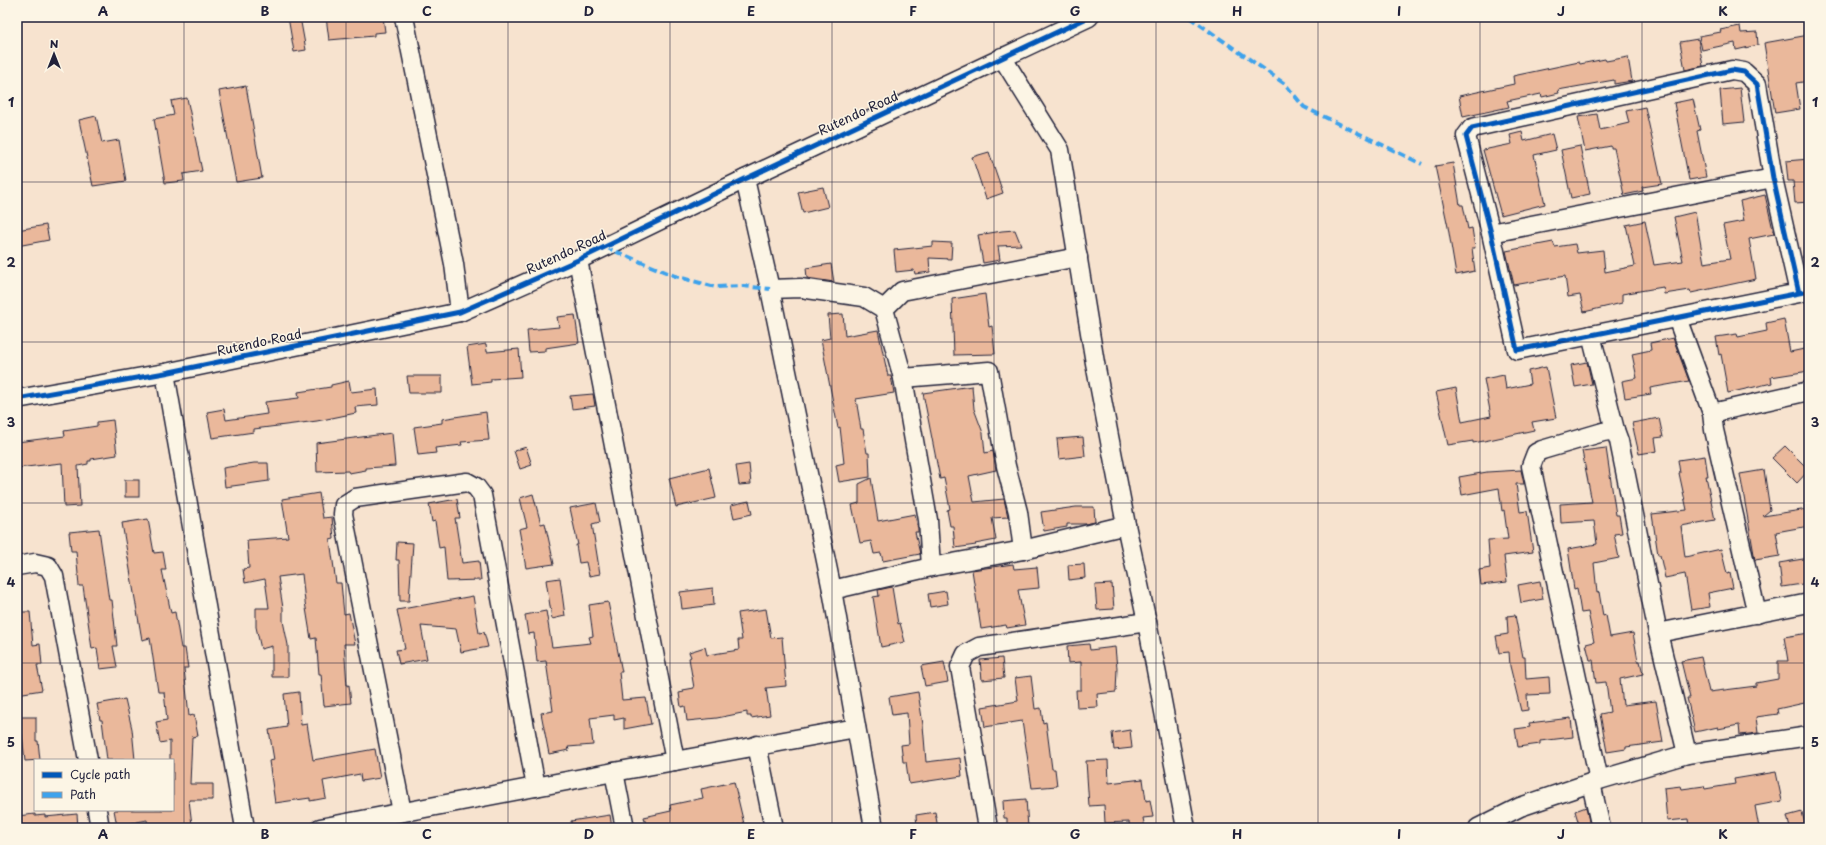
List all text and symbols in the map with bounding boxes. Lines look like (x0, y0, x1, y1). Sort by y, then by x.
text: A (98, 1, 108, 20)
text: B (261, 1, 270, 20)
text: C (422, 1, 432, 20)
text: D (584, 1, 594, 20)
text: E (747, 1, 755, 20)
text: F (909, 1, 917, 20)
text: G (1070, 1, 1080, 20)
text: H (1232, 1, 1242, 20)
text: I (1397, 1, 1401, 20)
text: J (1557, 1, 1565, 20)
text: K (1718, 1, 1728, 20)
north arrow (34, 34, 74, 74)
text: N (50, 35, 59, 52)
street label: Rutendo Road (815, 86, 901, 139)
text: 1 (8, 92, 14, 111)
text: 1 (1812, 92, 1818, 111)
street label: Rutendo Road (523, 225, 609, 278)
text: 2 (6, 252, 16, 271)
text: 2 (1810, 252, 1820, 271)
street label: Rutendo Road (215, 323, 303, 360)
text: 3 (7, 412, 16, 431)
text: 3 (1811, 412, 1820, 431)
text: 4 (7, 572, 16, 591)
text: 4 (1811, 572, 1820, 591)
text: 5 (7, 732, 15, 751)
text: 5 (1811, 732, 1819, 751)
legend (34, 759, 174, 811)
text: Cycle path (70, 765, 131, 783)
text: Path (70, 785, 96, 803)
text: A (98, 824, 108, 843)
text: B (261, 824, 270, 843)
text: C (422, 824, 432, 843)
text: D (584, 824, 594, 843)
text: E (747, 824, 755, 843)
text: F (909, 824, 917, 843)
text: G (1070, 824, 1080, 843)
text: H (1232, 824, 1242, 843)
text: I (1397, 824, 1401, 843)
text: J (1557, 824, 1565, 843)
text: K (1718, 824, 1728, 843)

